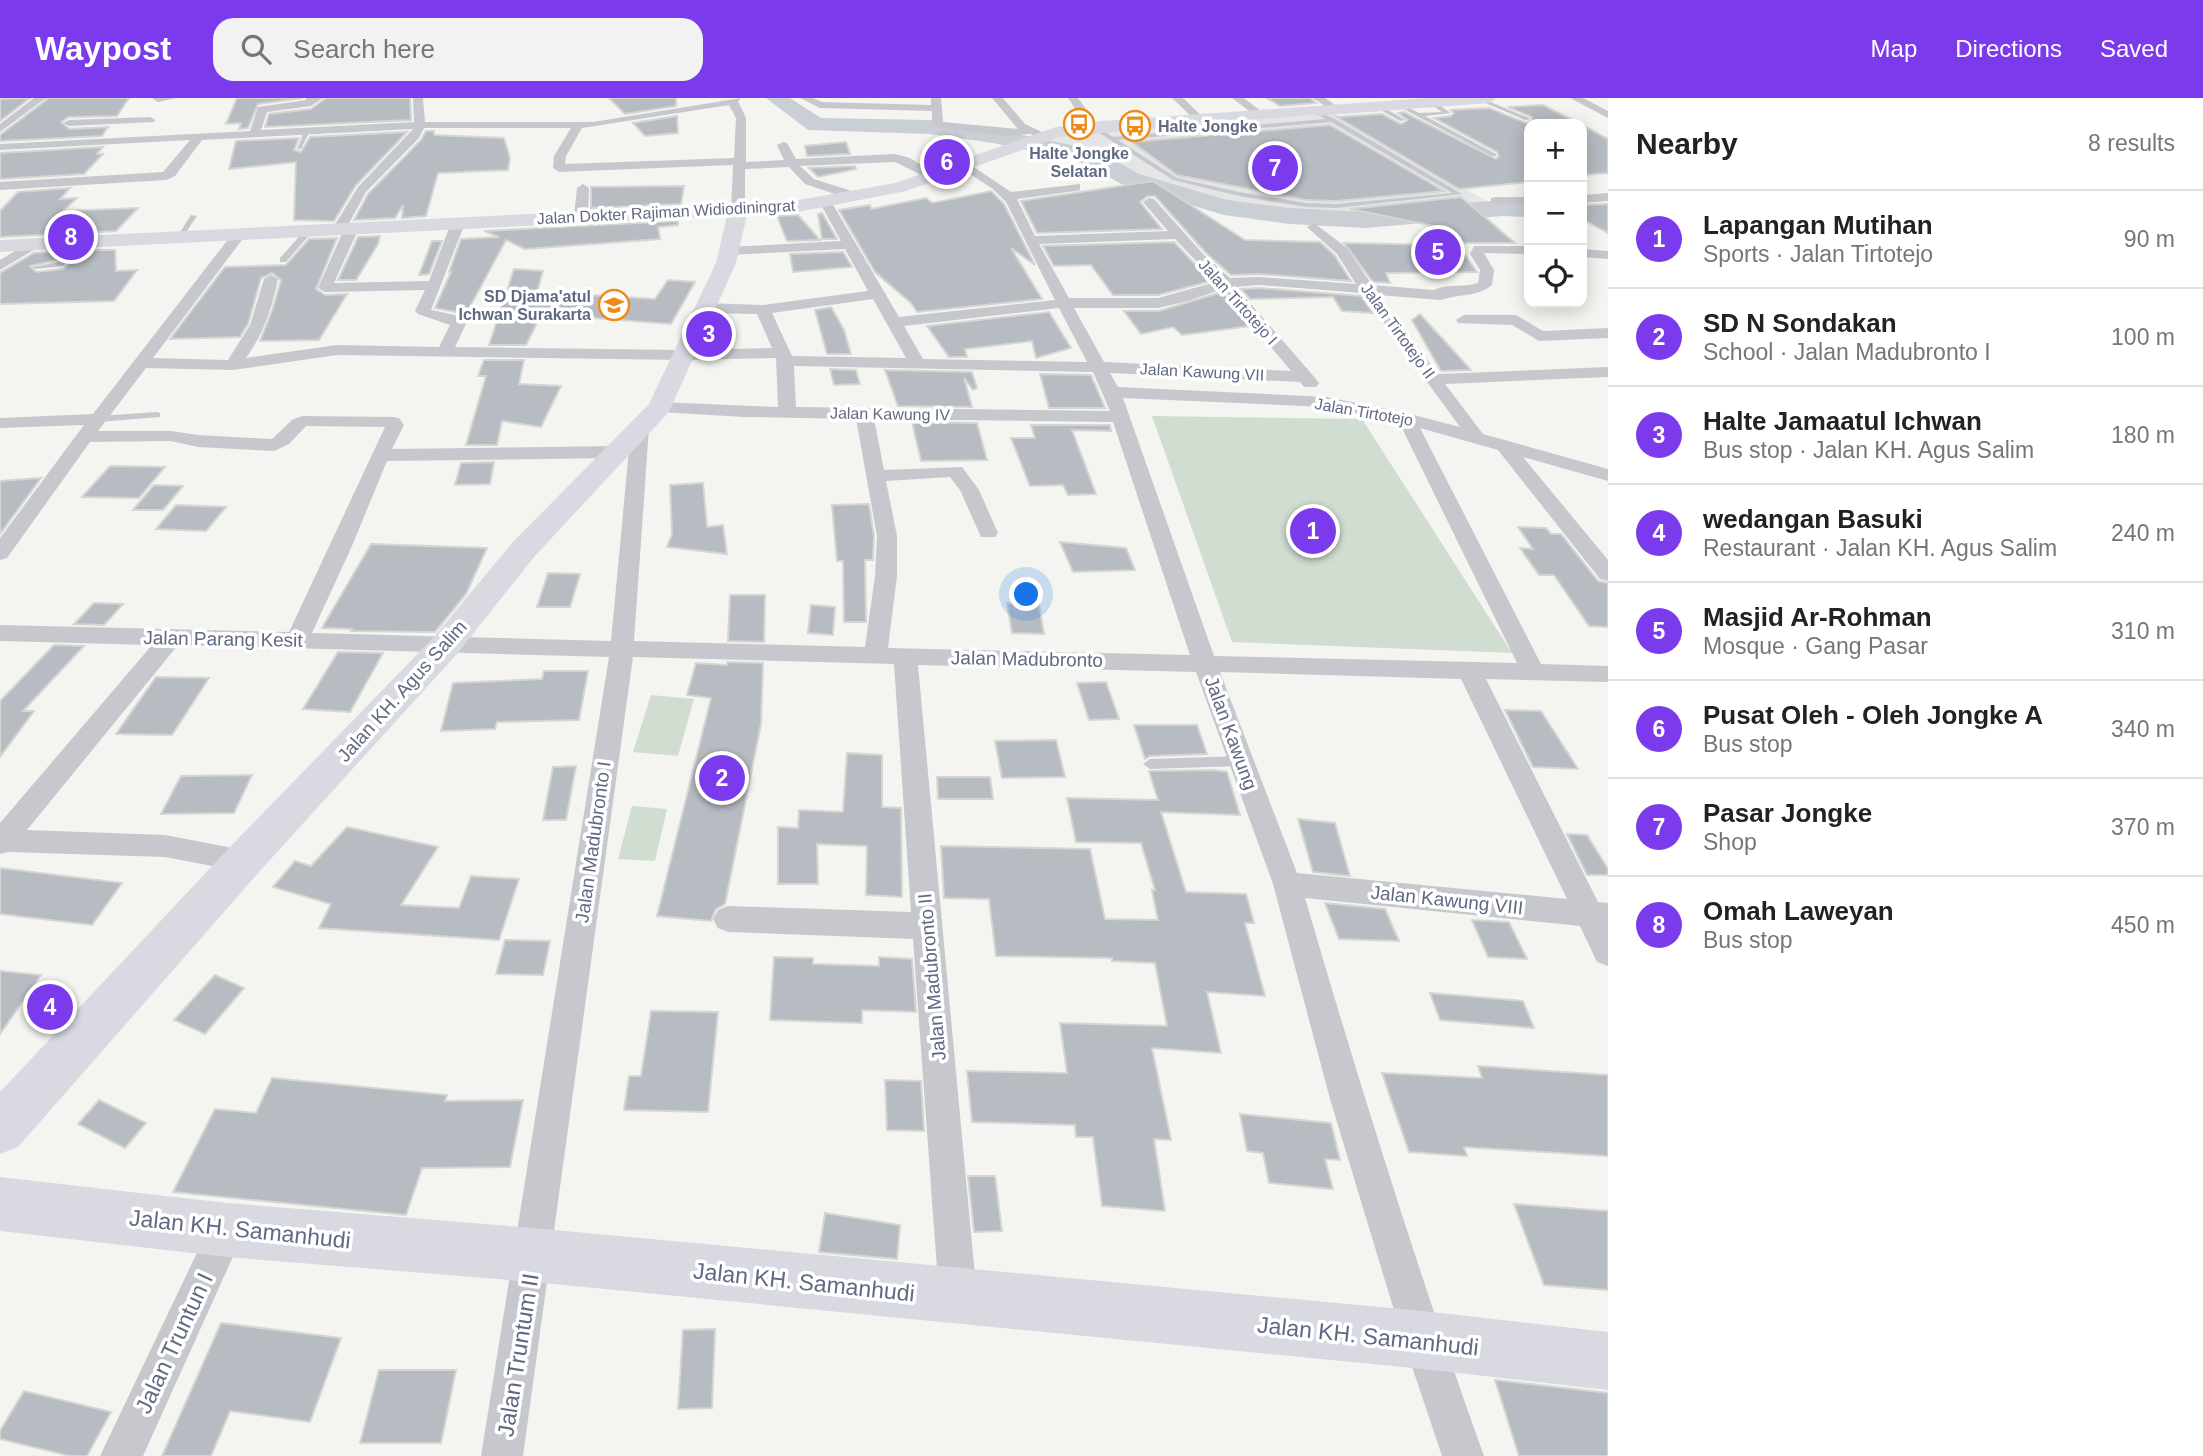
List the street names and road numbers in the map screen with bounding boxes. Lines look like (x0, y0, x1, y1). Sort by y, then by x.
street label: Jalan Dokter Rajiman Widiodiningrat (536, 197, 796, 227)
street label: Jalan Tirtotejo I (1195, 256, 1281, 348)
street label: Jalan Tirtotejo II (1358, 280, 1438, 382)
street label: Jalan Kawung VII (1139, 360, 1265, 384)
street label: Jalan Tirtotejo (1313, 395, 1415, 429)
street label: Jalan Kawung IV (830, 404, 951, 424)
street label: Jalan KH. Agus Salim (333, 616, 471, 766)
street label: Jalan Parang Kesit (143, 627, 304, 651)
street label: Jalan Madubronto (951, 647, 1103, 671)
street label: Jalan Kawung (1201, 673, 1261, 793)
street label: Jalan Madubronto I (571, 760, 615, 924)
street label: Jalan Kawung VIII (1370, 882, 1524, 918)
street label: Jalan Madubronto II (914, 892, 950, 1062)
street label: Jalan KH. Samanhudi (128, 1204, 352, 1254)
street label: Jalan KH. Samanhudi (692, 1257, 916, 1307)
street label: Jalan Truntun I (130, 1269, 218, 1417)
street label: Jalan Truntum II (492, 1272, 544, 1438)
street label: Jalan KH. Samanhudi (1256, 1311, 1480, 1361)

